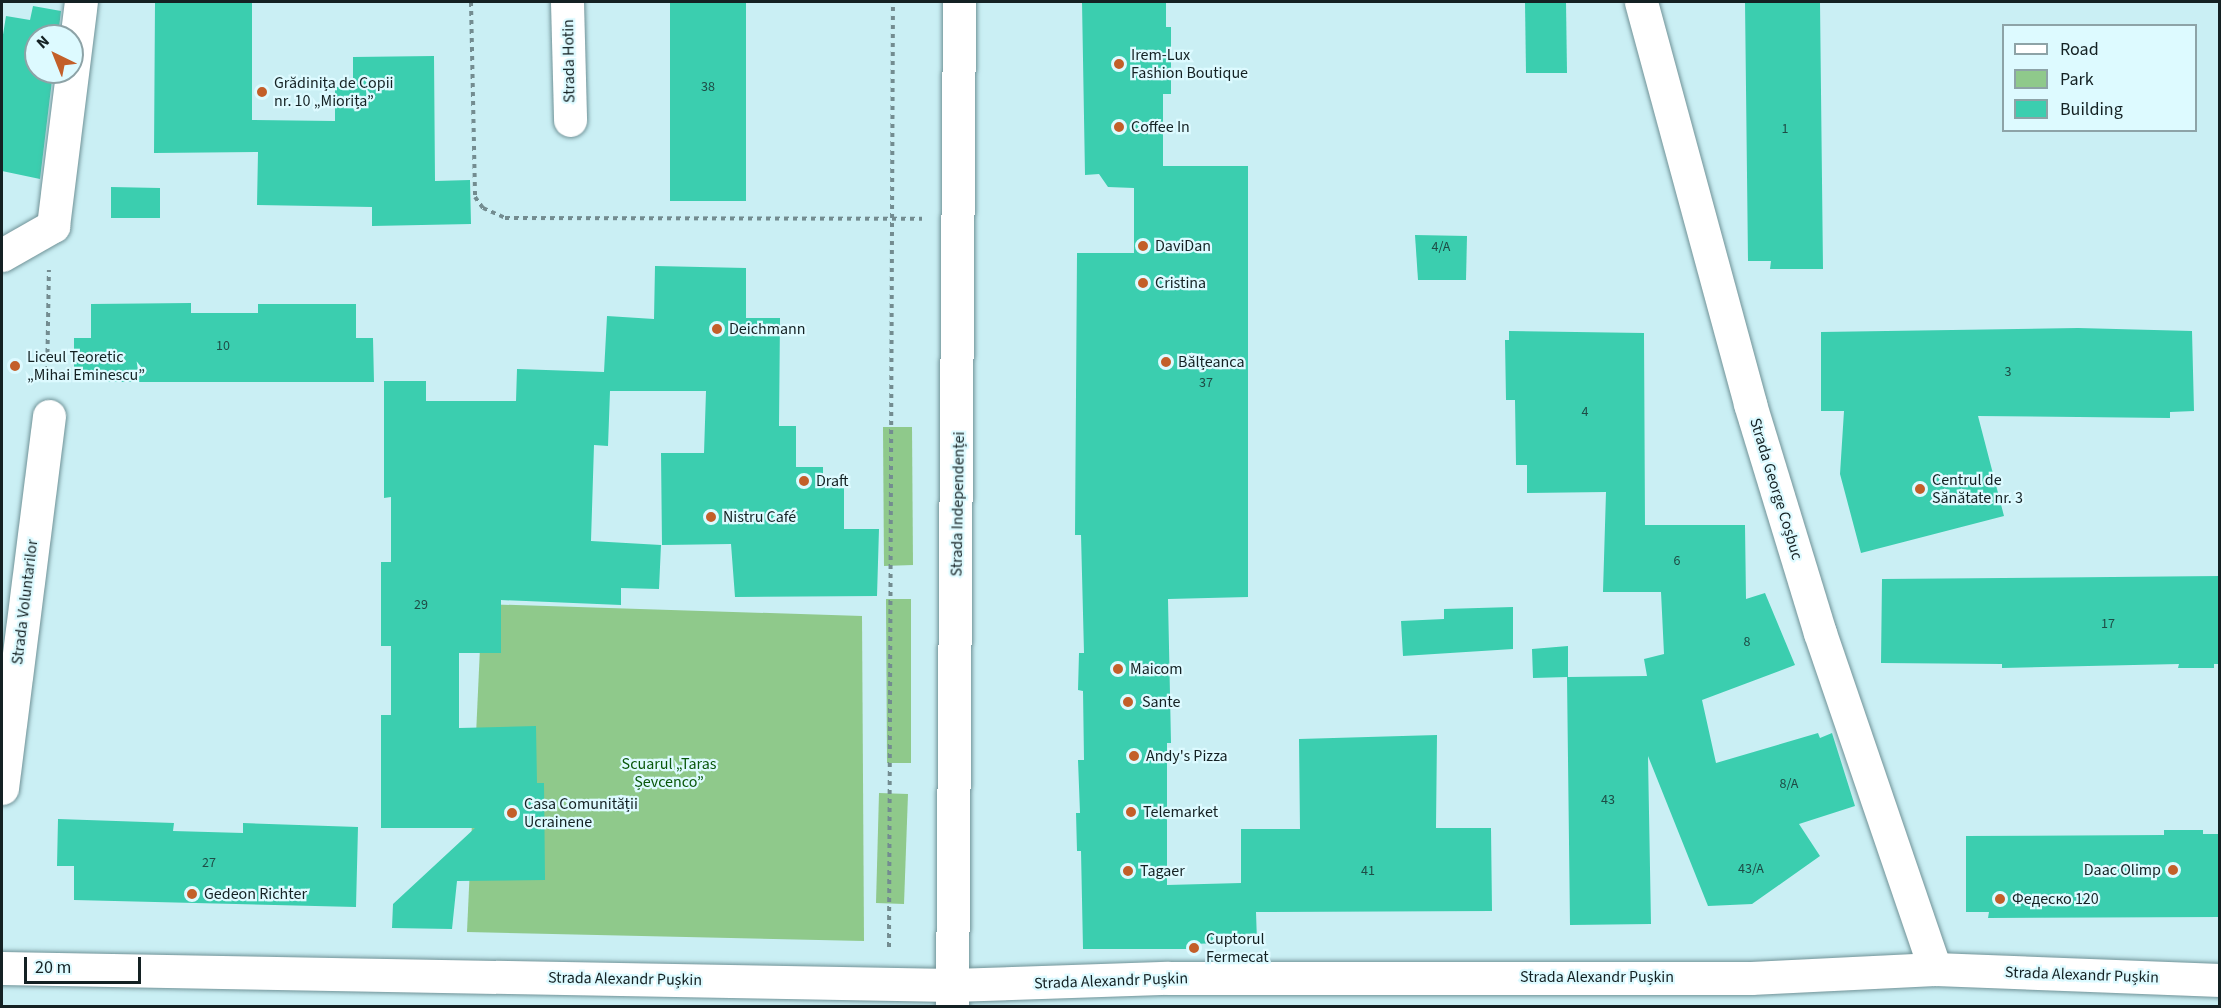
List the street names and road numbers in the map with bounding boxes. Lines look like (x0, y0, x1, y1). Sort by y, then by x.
street label: Strada Hotin (559, 19, 579, 103)
street label: Strada George Coșbuc (1745, 416, 1807, 562)
street label: Strada Independenței (947, 431, 969, 577)
street label: Strada Voluntarilor (8, 538, 42, 666)
street label: Strada Alexandr Pușkin (2005, 963, 2159, 987)
street label: Strada Alexandr Pușkin (1520, 967, 1674, 987)
street label: Strada Alexandr Pușkin (548, 968, 702, 990)
street label: Strada Alexandr Pușkin (1034, 969, 1188, 993)

